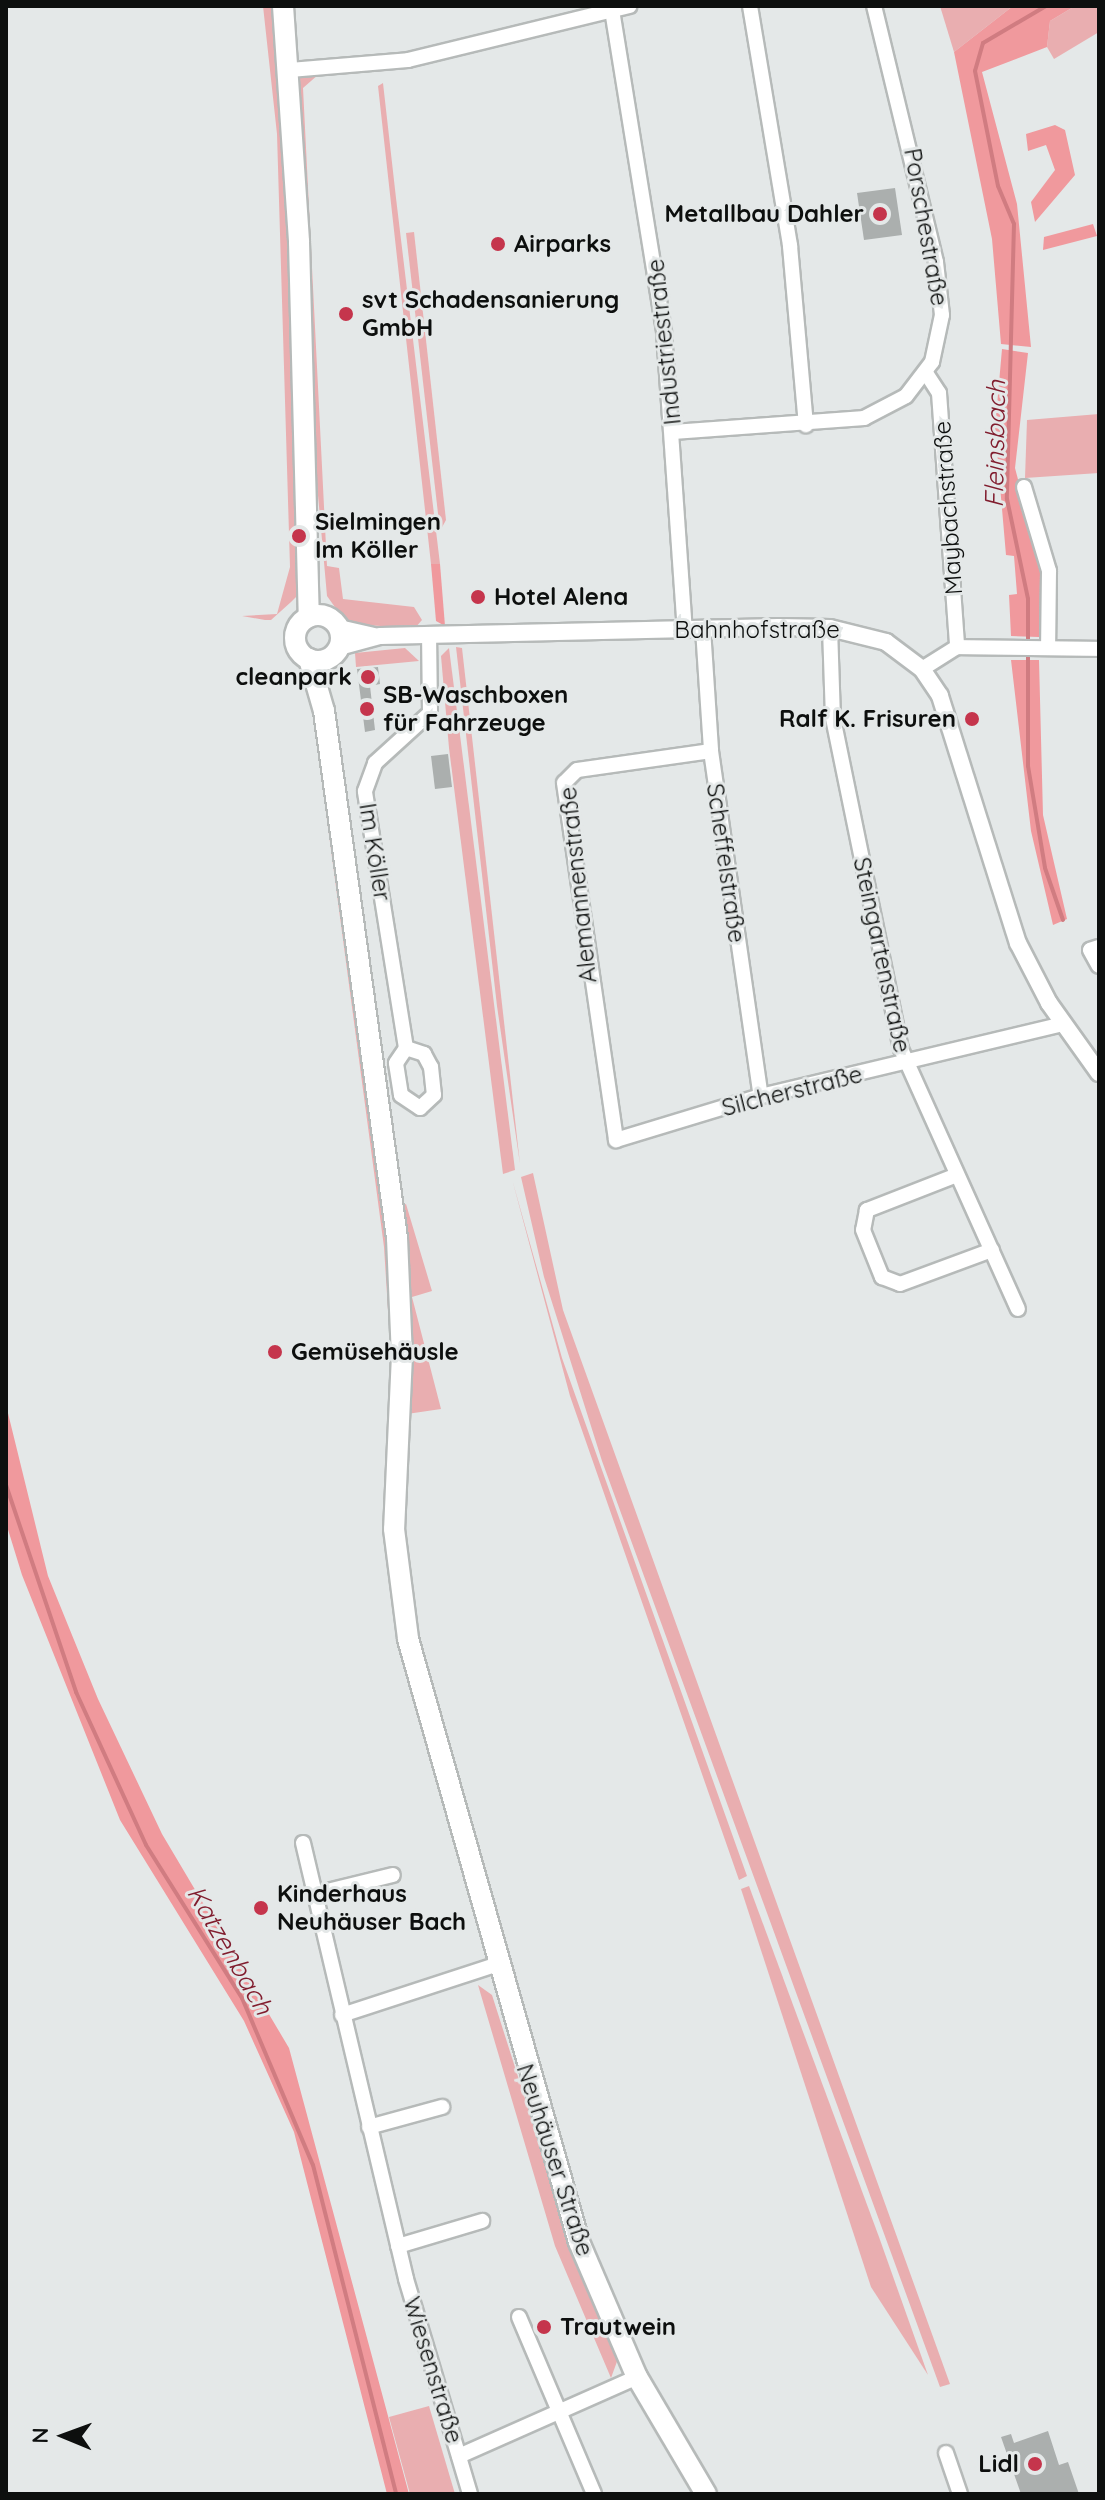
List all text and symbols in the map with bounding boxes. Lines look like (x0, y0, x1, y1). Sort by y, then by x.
street label: Porschestraße (898, 146, 954, 308)
place label: Metallbau Dahler (665, 200, 864, 228)
marker: Metallbau Dahler (871, 205, 889, 223)
place label: Airparks (514, 230, 611, 258)
marker: Airparks (489, 235, 507, 253)
street label: Industriestraße (641, 258, 687, 426)
place label: svt Schadensanierung GmbH (362, 286, 619, 342)
marker: svt Schadensanierung GmbH (337, 305, 355, 323)
water label: Fleinsbach (978, 380, 1012, 508)
street label: Maybachstraße (928, 420, 968, 596)
place label: Sielmingen Im Köller (315, 508, 441, 564)
marker: Sielmingen Im Köller (290, 527, 308, 545)
place label: Hotel Alena (494, 583, 628, 611)
marker: Hotel Alena (469, 588, 487, 606)
street label: Bahnhofstraße (674, 616, 840, 644)
place label: cleanpark (235, 663, 352, 691)
marker: cleanpark (359, 668, 377, 686)
place label: SB-Waschboxen für Fahrzeuge (383, 681, 568, 737)
marker: SB-Waschboxen für Fahrzeuge (358, 700, 376, 718)
place label: Ralf K. Frisuren (779, 705, 956, 733)
marker: Ralf K. Frisuren (963, 710, 981, 728)
street label: Scheffelstraße (701, 782, 751, 944)
street label: Alemannenstraße (553, 786, 603, 984)
street label: Im Köller (353, 801, 397, 903)
street label: Steingartenstraße (847, 855, 917, 1055)
street label: Silcherstraße (719, 1060, 865, 1122)
place label: Gemüsehäusle (291, 1338, 459, 1366)
marker: Gemüsehäusle (266, 1343, 284, 1361)
water label: Katzenbach (181, 1880, 279, 2020)
place label: Kinderhaus Neuhäuser Bach (277, 1880, 466, 1936)
marker: Kinderhaus Neuhäuser Bach (252, 1899, 270, 1917)
street label: Neuhäuser Straße (510, 2060, 600, 2260)
street label: Wiesenstraße (397, 2293, 469, 2447)
place label: Trautwein (560, 2313, 676, 2341)
marker: Trautwein (535, 2318, 553, 2336)
north arrow (24, 2396, 104, 2476)
text: N (26, 2427, 54, 2444)
place label: Lidl (978, 2450, 1019, 2478)
marker: Lidl (1026, 2455, 1044, 2473)

